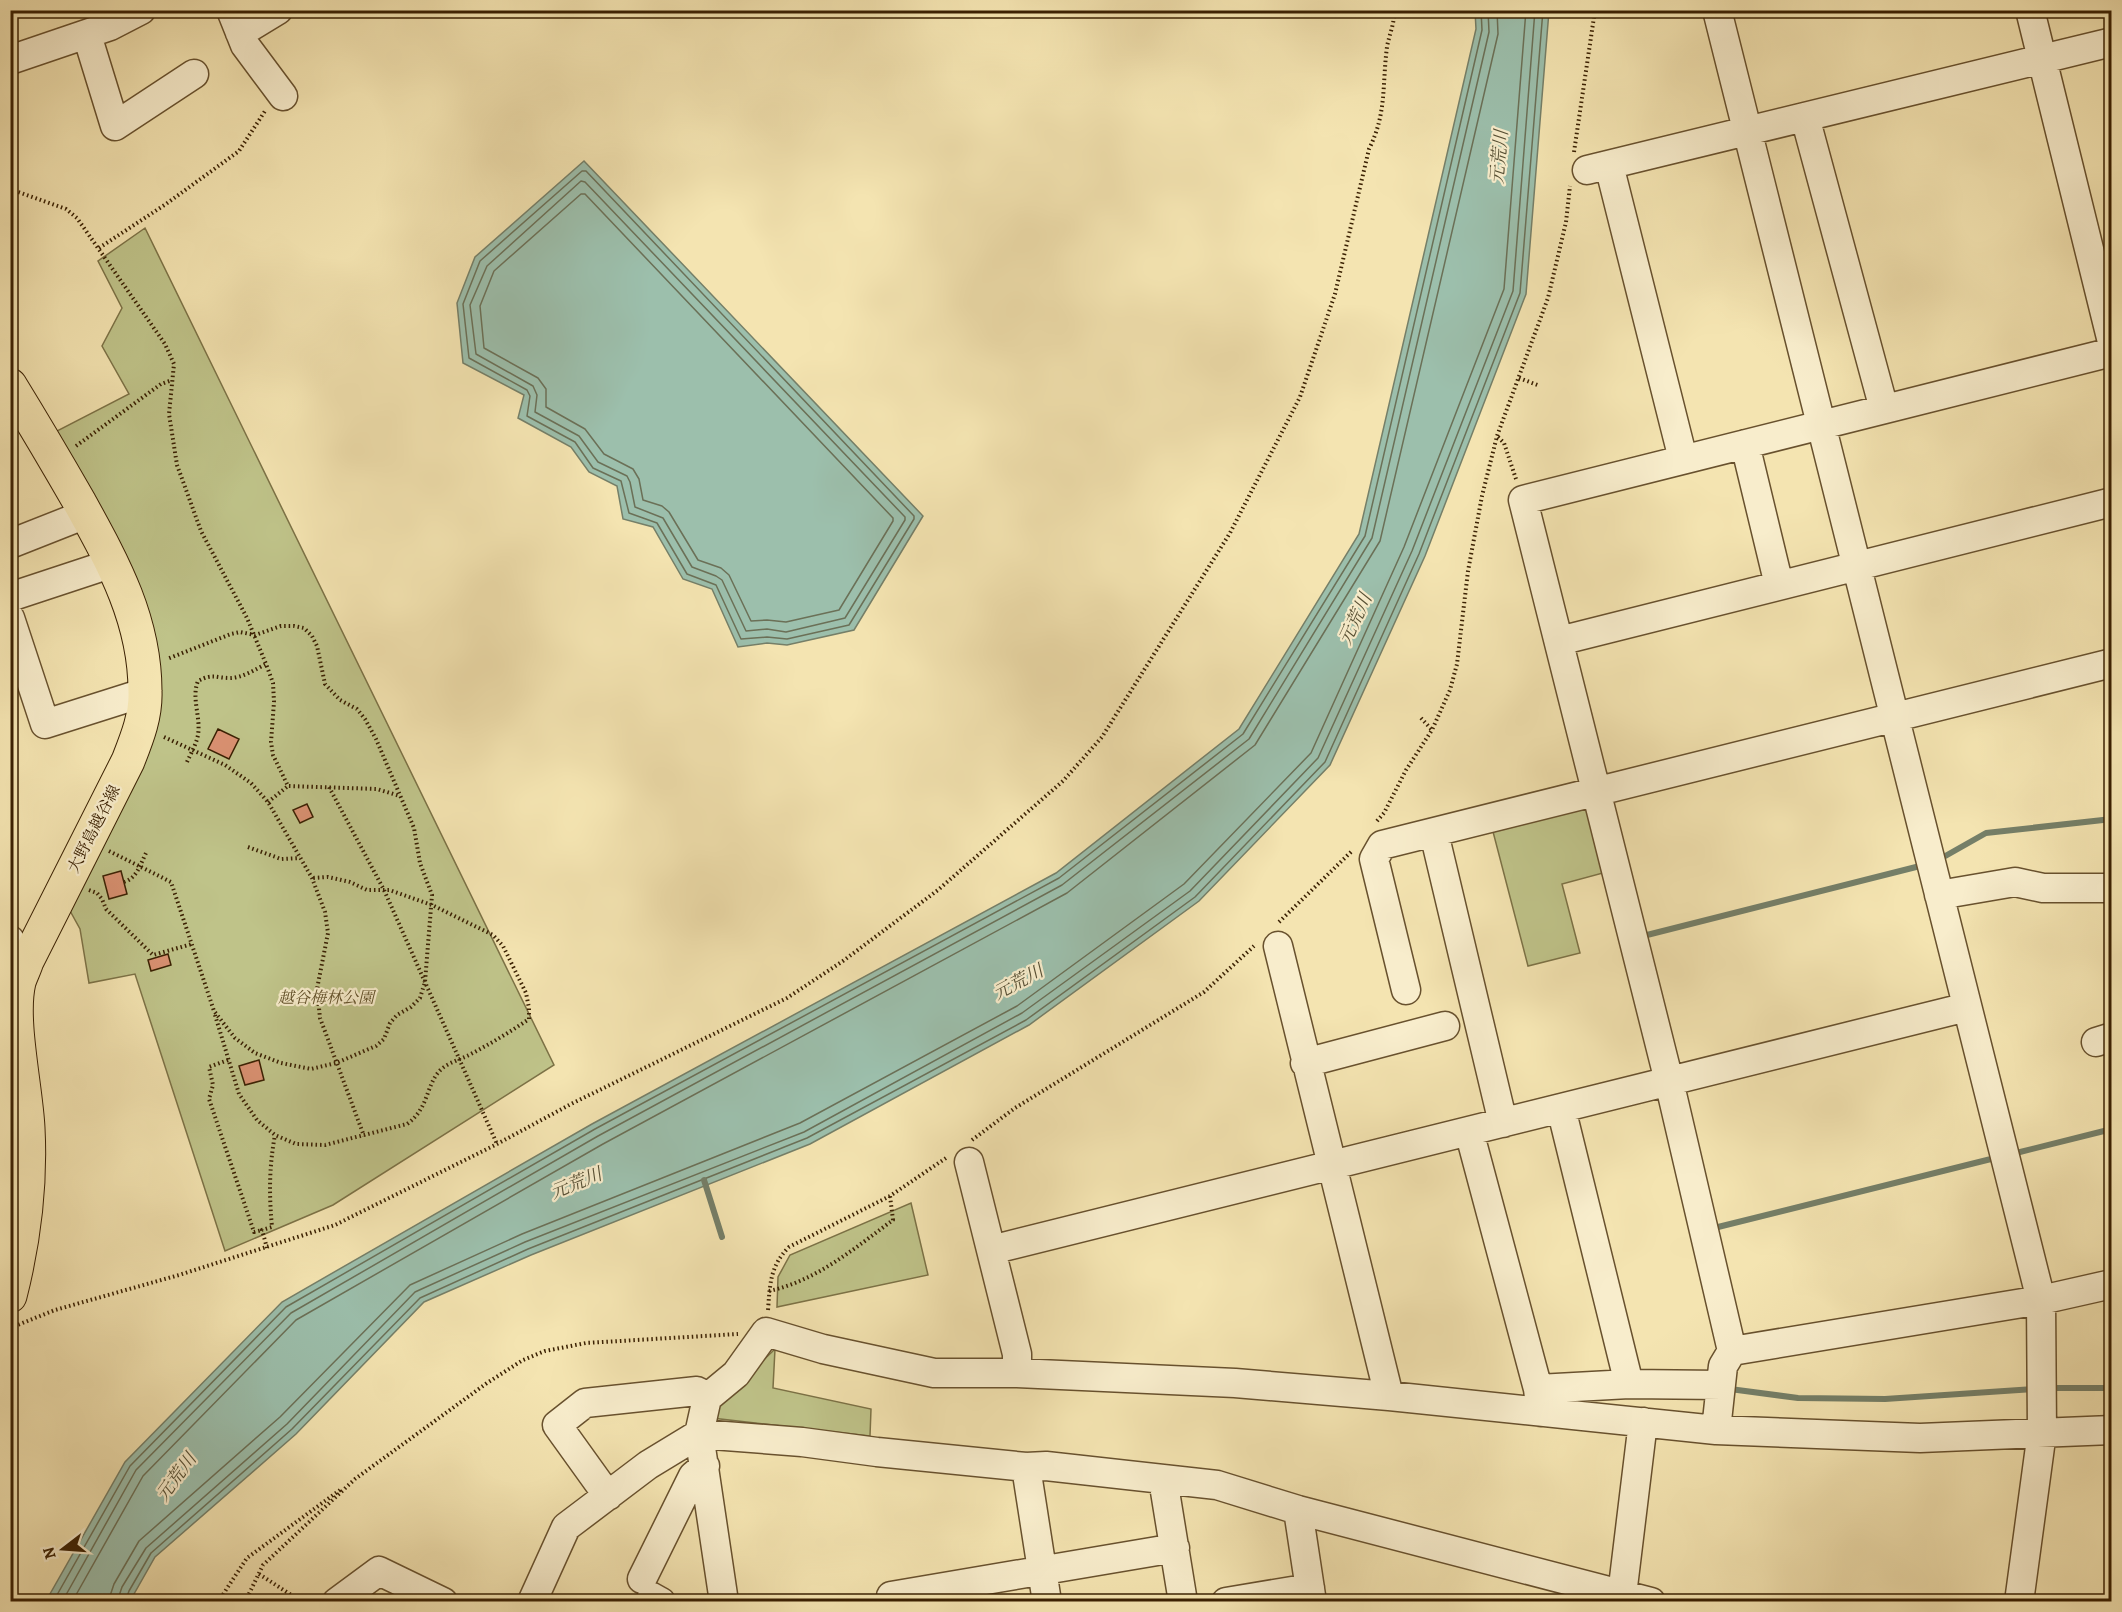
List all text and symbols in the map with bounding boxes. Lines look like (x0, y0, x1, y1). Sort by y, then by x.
water label: 元荒川 (1485, 127, 1513, 185)
water label: 元荒川 (1333, 588, 1378, 649)
street label: 大野島越谷線 (62, 781, 126, 877)
water label: 元荒川 (989, 958, 1049, 1005)
park label: 越谷梅林公園 (278, 987, 377, 1009)
water label: 元荒川 (546, 1161, 607, 1204)
water label: 元荒川 (150, 1446, 203, 1506)
north arrow (33, 1519, 93, 1579)
text: N (37, 1544, 62, 1562)

